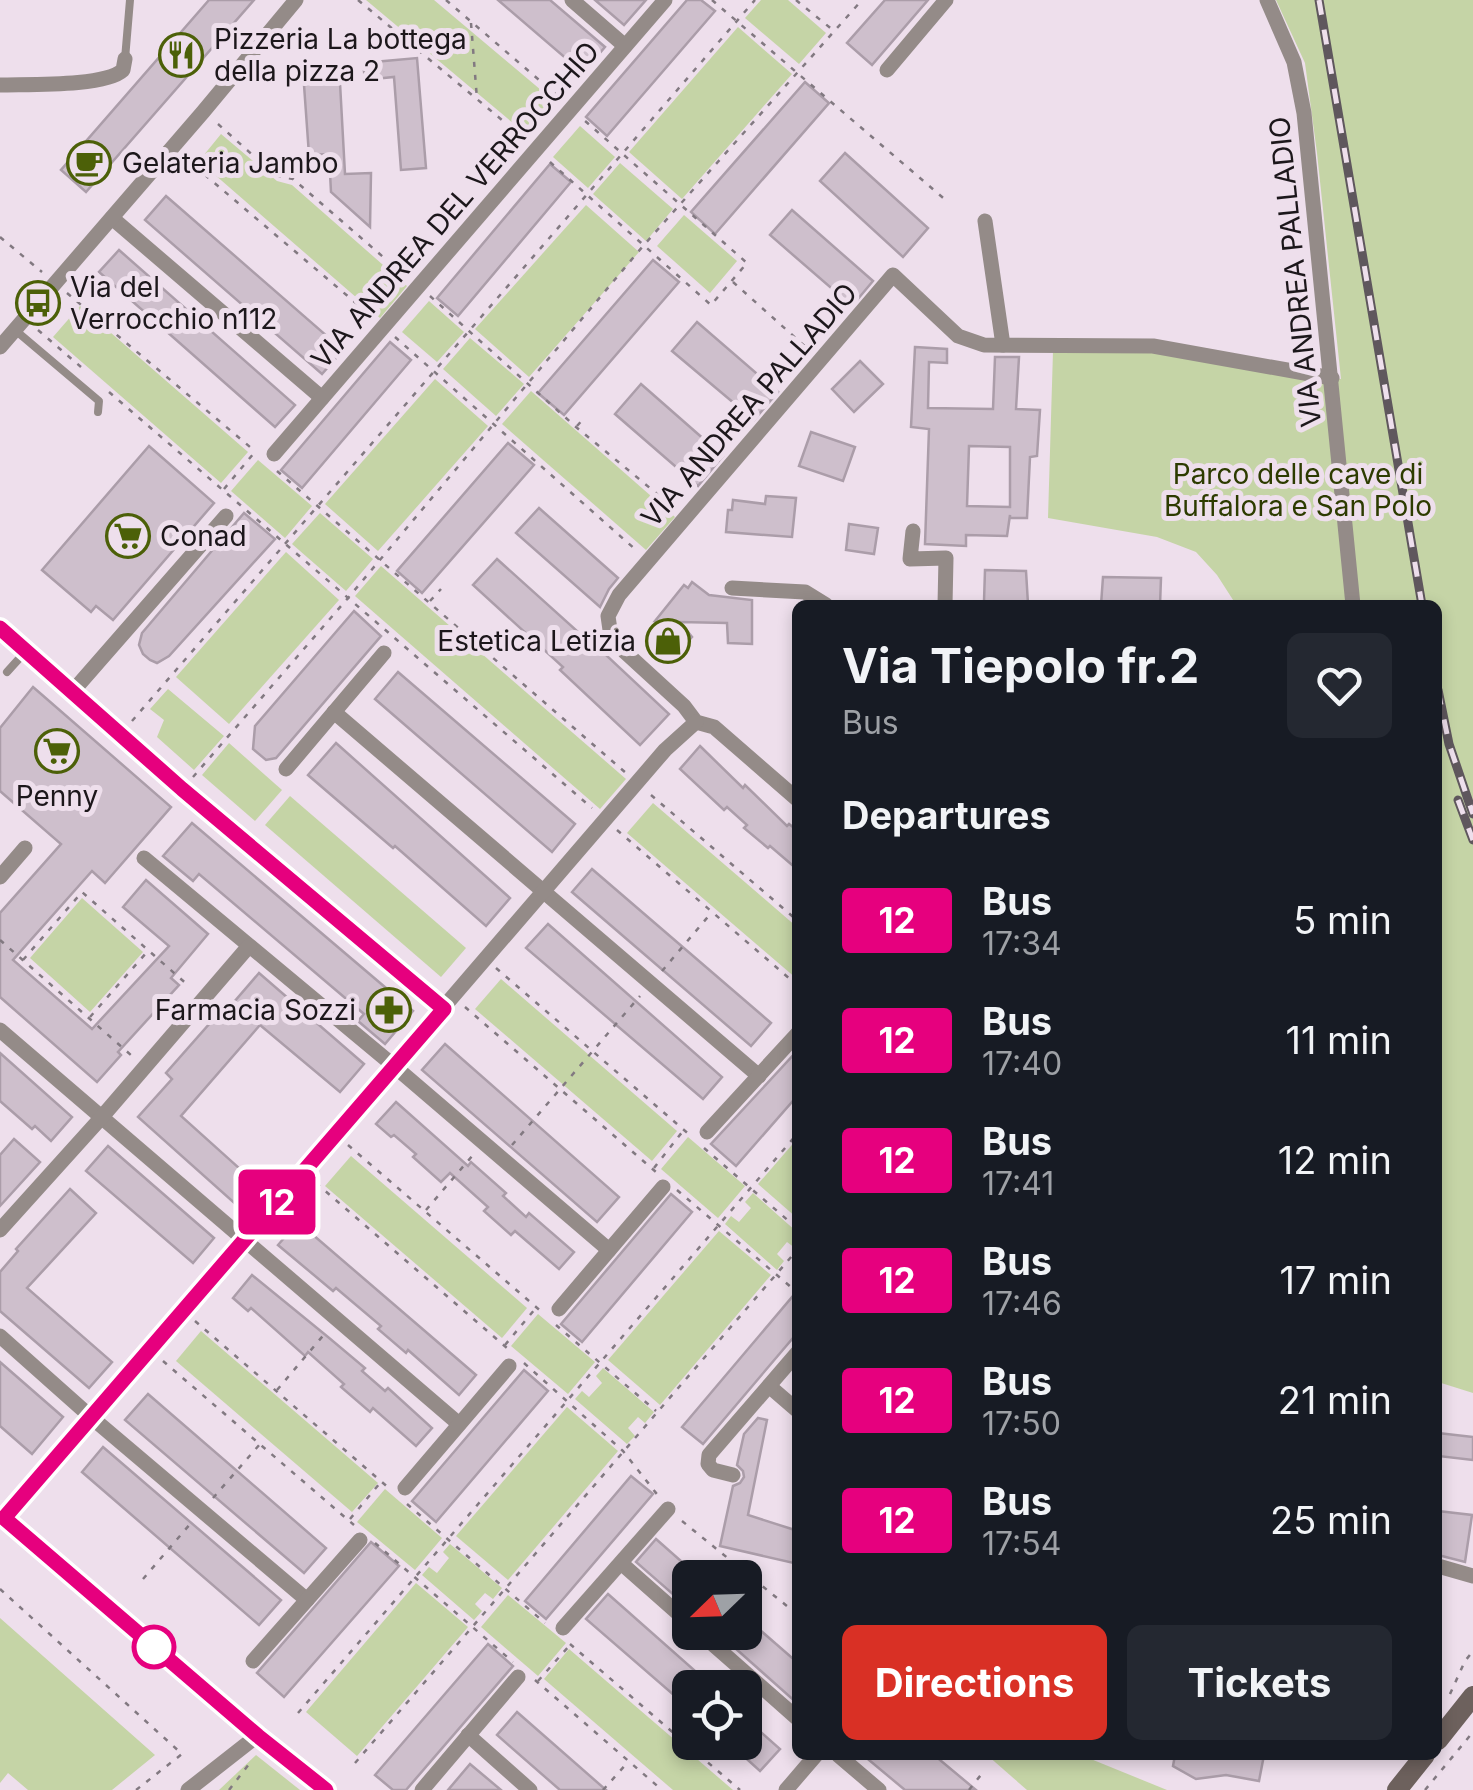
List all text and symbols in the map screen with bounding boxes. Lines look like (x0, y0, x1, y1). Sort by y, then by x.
place label: Pizzeria La bottega della pizza 2 (214, 22, 467, 88)
restaurant icon: Pizzeria La bottega della pizza 2 (158, 32, 204, 78)
street label: VIA ANDREA DEL VERROCCHIO (304, 35, 606, 375)
street label: VIA ANDREA PALLADIO (1262, 115, 1328, 429)
cafe icon: Gelateria Jambo (66, 140, 112, 186)
place label: Gelateria Jambo (122, 146, 338, 180)
place label: Via del Verrocchio n112 (70, 270, 277, 336)
street label: VIA ANDREA PALLADIO (634, 276, 864, 534)
bus stop icon: Via del Verrocchio n112 (15, 280, 61, 326)
park label: Parco delle cave di Buffalora e San Polo (1164, 457, 1432, 523)
supermarket icon: Conad (105, 513, 151, 559)
place label: Conad (160, 519, 247, 553)
shop icon: Estetica Letizia (645, 618, 691, 664)
place label: Estetica Letizia (437, 624, 636, 658)
button: heart (1287, 633, 1392, 738)
text: Via Tiepolo fr.2 (842, 636, 1199, 695)
text: Bus (842, 703, 899, 742)
supermarket icon: Penny (34, 728, 80, 774)
place label: Penny (16, 779, 98, 813)
text: Departures (842, 792, 1051, 838)
text: Bus (982, 878, 1052, 924)
text: 5 min (1293, 897, 1392, 943)
text: 12 (878, 899, 916, 941)
text: 17:34 (982, 924, 1062, 963)
pharmacy icon: Farmacia Sozzi (366, 987, 412, 1033)
place label: Farmacia Sozzi (155, 993, 356, 1027)
text: Bus (982, 998, 1052, 1044)
text: 11 min (1285, 1017, 1392, 1063)
text: 12 (878, 1019, 916, 1061)
text: 17:40 (982, 1044, 1062, 1083)
text: Bus (982, 1118, 1052, 1164)
text: 12 min (1278, 1137, 1392, 1183)
text: 12 (878, 1139, 916, 1181)
text: 17:41 (982, 1164, 1054, 1203)
line badge: 12 (232, 1170, 322, 1234)
text: 12 (258, 1181, 296, 1223)
text: Bus (982, 1238, 1052, 1284)
text: 17 min (1279, 1257, 1392, 1303)
text: 12 (878, 1259, 916, 1301)
text: 17:46 (982, 1284, 1062, 1323)
text: Bus (982, 1358, 1052, 1404)
text: 21 min (1278, 1377, 1392, 1423)
text: 12 (878, 1379, 916, 1421)
text: 17:50 (982, 1404, 1061, 1443)
text: Bus (982, 1478, 1052, 1524)
text: 25 min (1270, 1497, 1392, 1543)
text: 12 (878, 1499, 916, 1541)
text: 17:54 (982, 1524, 1061, 1563)
north arrow (672, 1560, 762, 1650)
map controls (672, 1560, 762, 1760)
button: Directions (842, 1625, 1107, 1740)
button: Tickets (1127, 1625, 1392, 1740)
unlabelled marker (133, 1626, 175, 1668)
button: locate (672, 1670, 762, 1760)

